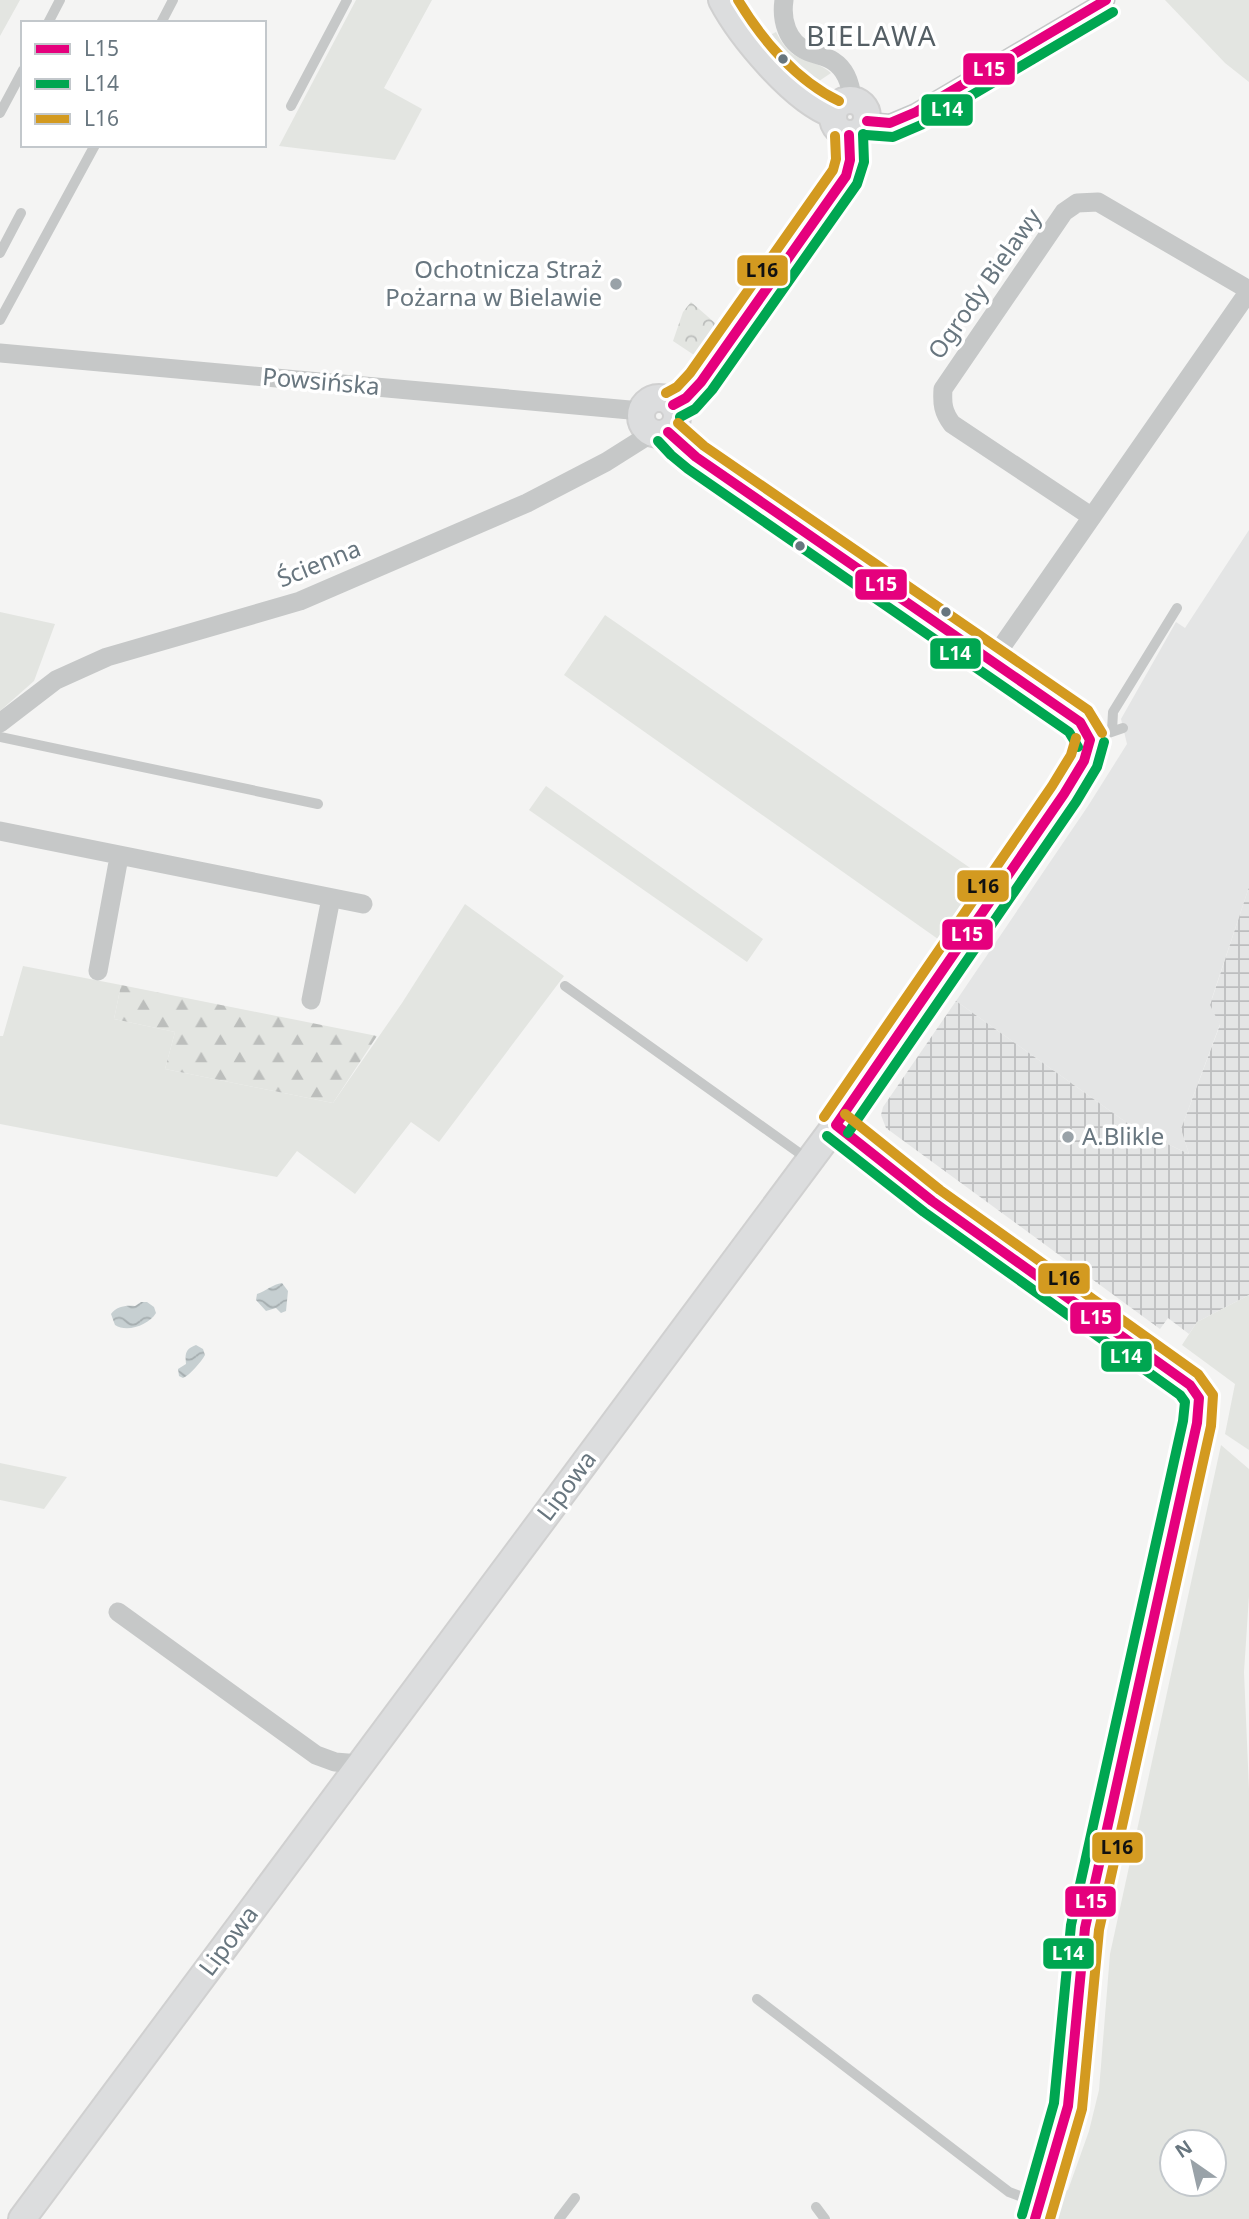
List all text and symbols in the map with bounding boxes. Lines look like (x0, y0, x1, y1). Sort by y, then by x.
district label: BIELAWA (806, 16, 938, 54)
legend (21, 21, 266, 147)
text: L15 (84, 34, 119, 62)
unlabelled marker (776, 52, 790, 66)
line badge: L15 (962, 52, 1016, 86)
text: L15 (973, 56, 1005, 82)
text: L14 (84, 69, 119, 97)
line badge: L14 (920, 93, 974, 127)
text: L14 (931, 96, 963, 122)
text: L16 (84, 104, 119, 132)
street label: Ogrody Bielawy (920, 201, 1048, 365)
place label: Ochotnicza Straż Pożarna w Bielawie (385, 252, 602, 313)
line badge: L16 (736, 254, 789, 287)
text: L16 (746, 257, 778, 283)
marker: Ochotnicza Straż Pożarna w Bielawie (608, 276, 624, 292)
street label: Powsińska (261, 359, 381, 402)
street label: Ścienna (272, 531, 365, 594)
unlabelled marker (793, 539, 807, 553)
line badge: L15 (854, 568, 908, 601)
text: L15 (865, 571, 897, 597)
unlabelled marker (939, 605, 953, 619)
line badge: L14 (929, 637, 982, 670)
text: L14 (939, 640, 971, 666)
line badge: L16 (956, 869, 1010, 903)
text: L16 (967, 873, 999, 899)
line badge: L15 (941, 918, 994, 951)
text: L15 (951, 921, 983, 947)
place label: A.Blikle (1082, 1119, 1164, 1152)
marker: A.Blikle (1060, 1129, 1076, 1145)
line badge: L16 (1037, 1262, 1091, 1295)
text: L16 (1048, 1265, 1080, 1291)
line badge: L15 (1069, 1301, 1122, 1335)
text: L15 (1080, 1304, 1112, 1330)
line badge: L14 (1100, 1340, 1153, 1373)
text: L14 (1110, 1343, 1142, 1369)
street label: Lipowa (529, 1443, 603, 1527)
line badge: L16 (1091, 1831, 1144, 1864)
text: L16 (1101, 1834, 1133, 1860)
line badge: L15 (1064, 1885, 1117, 1918)
text: L15 (1075, 1888, 1107, 1914)
street label: Lipowa (191, 1898, 265, 1982)
line badge: L14 (1042, 1937, 1095, 1970)
text: L14 (1052, 1940, 1084, 1966)
north arrow (1158, 2128, 1228, 2198)
text: N (1170, 2134, 1197, 2164)

